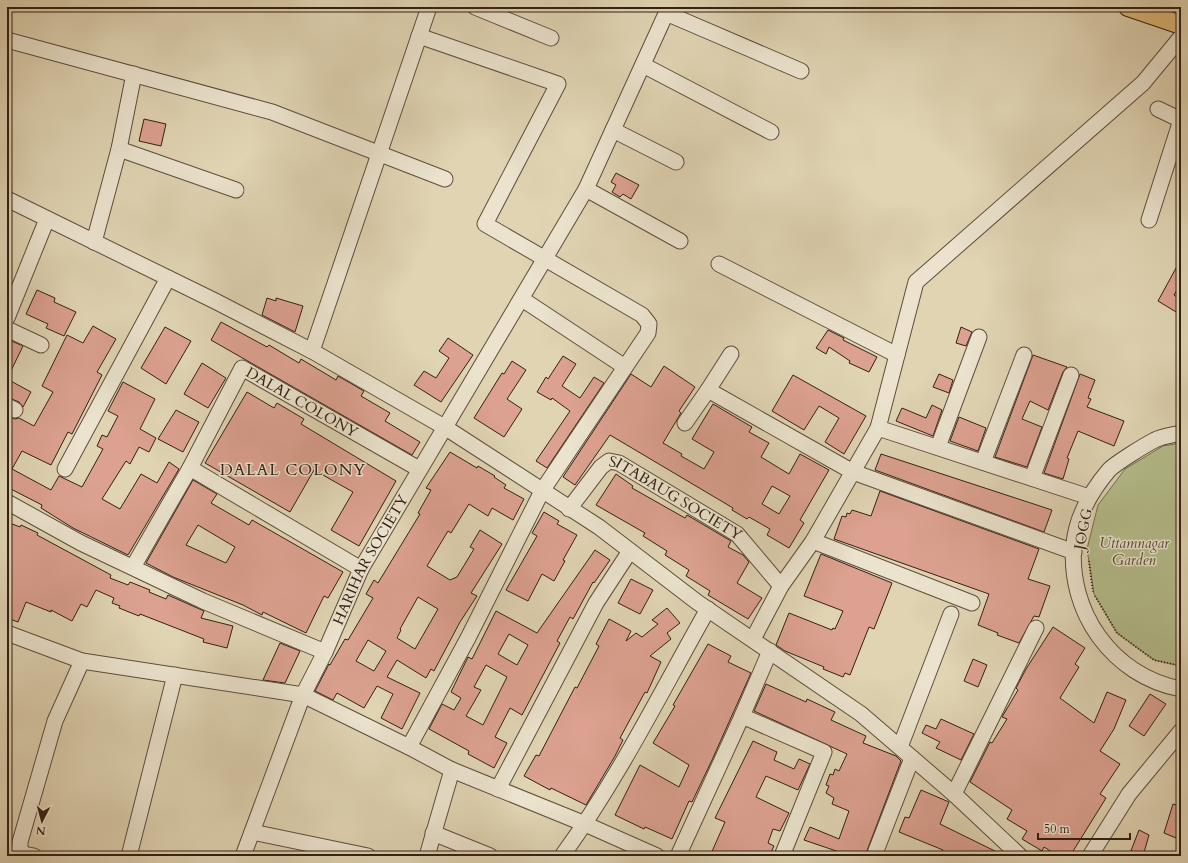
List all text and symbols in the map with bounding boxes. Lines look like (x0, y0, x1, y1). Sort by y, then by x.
street label: DALAL COLONY (242, 362, 362, 443)
street label: SITABAUG SOCIETY (607, 451, 746, 545)
district label: DALAL COLONY (220, 459, 366, 481)
street label: HARIHAR SOCIETY (328, 490, 413, 628)
street label: JOGG (1069, 506, 1097, 553)
park label: Uttamnagar Garden (1099, 533, 1170, 570)
north arrow (22, 801, 62, 841)
scale bar (1038, 815, 1130, 841)
text: 50 m (1044, 821, 1071, 837)
text: N (35, 822, 47, 838)

